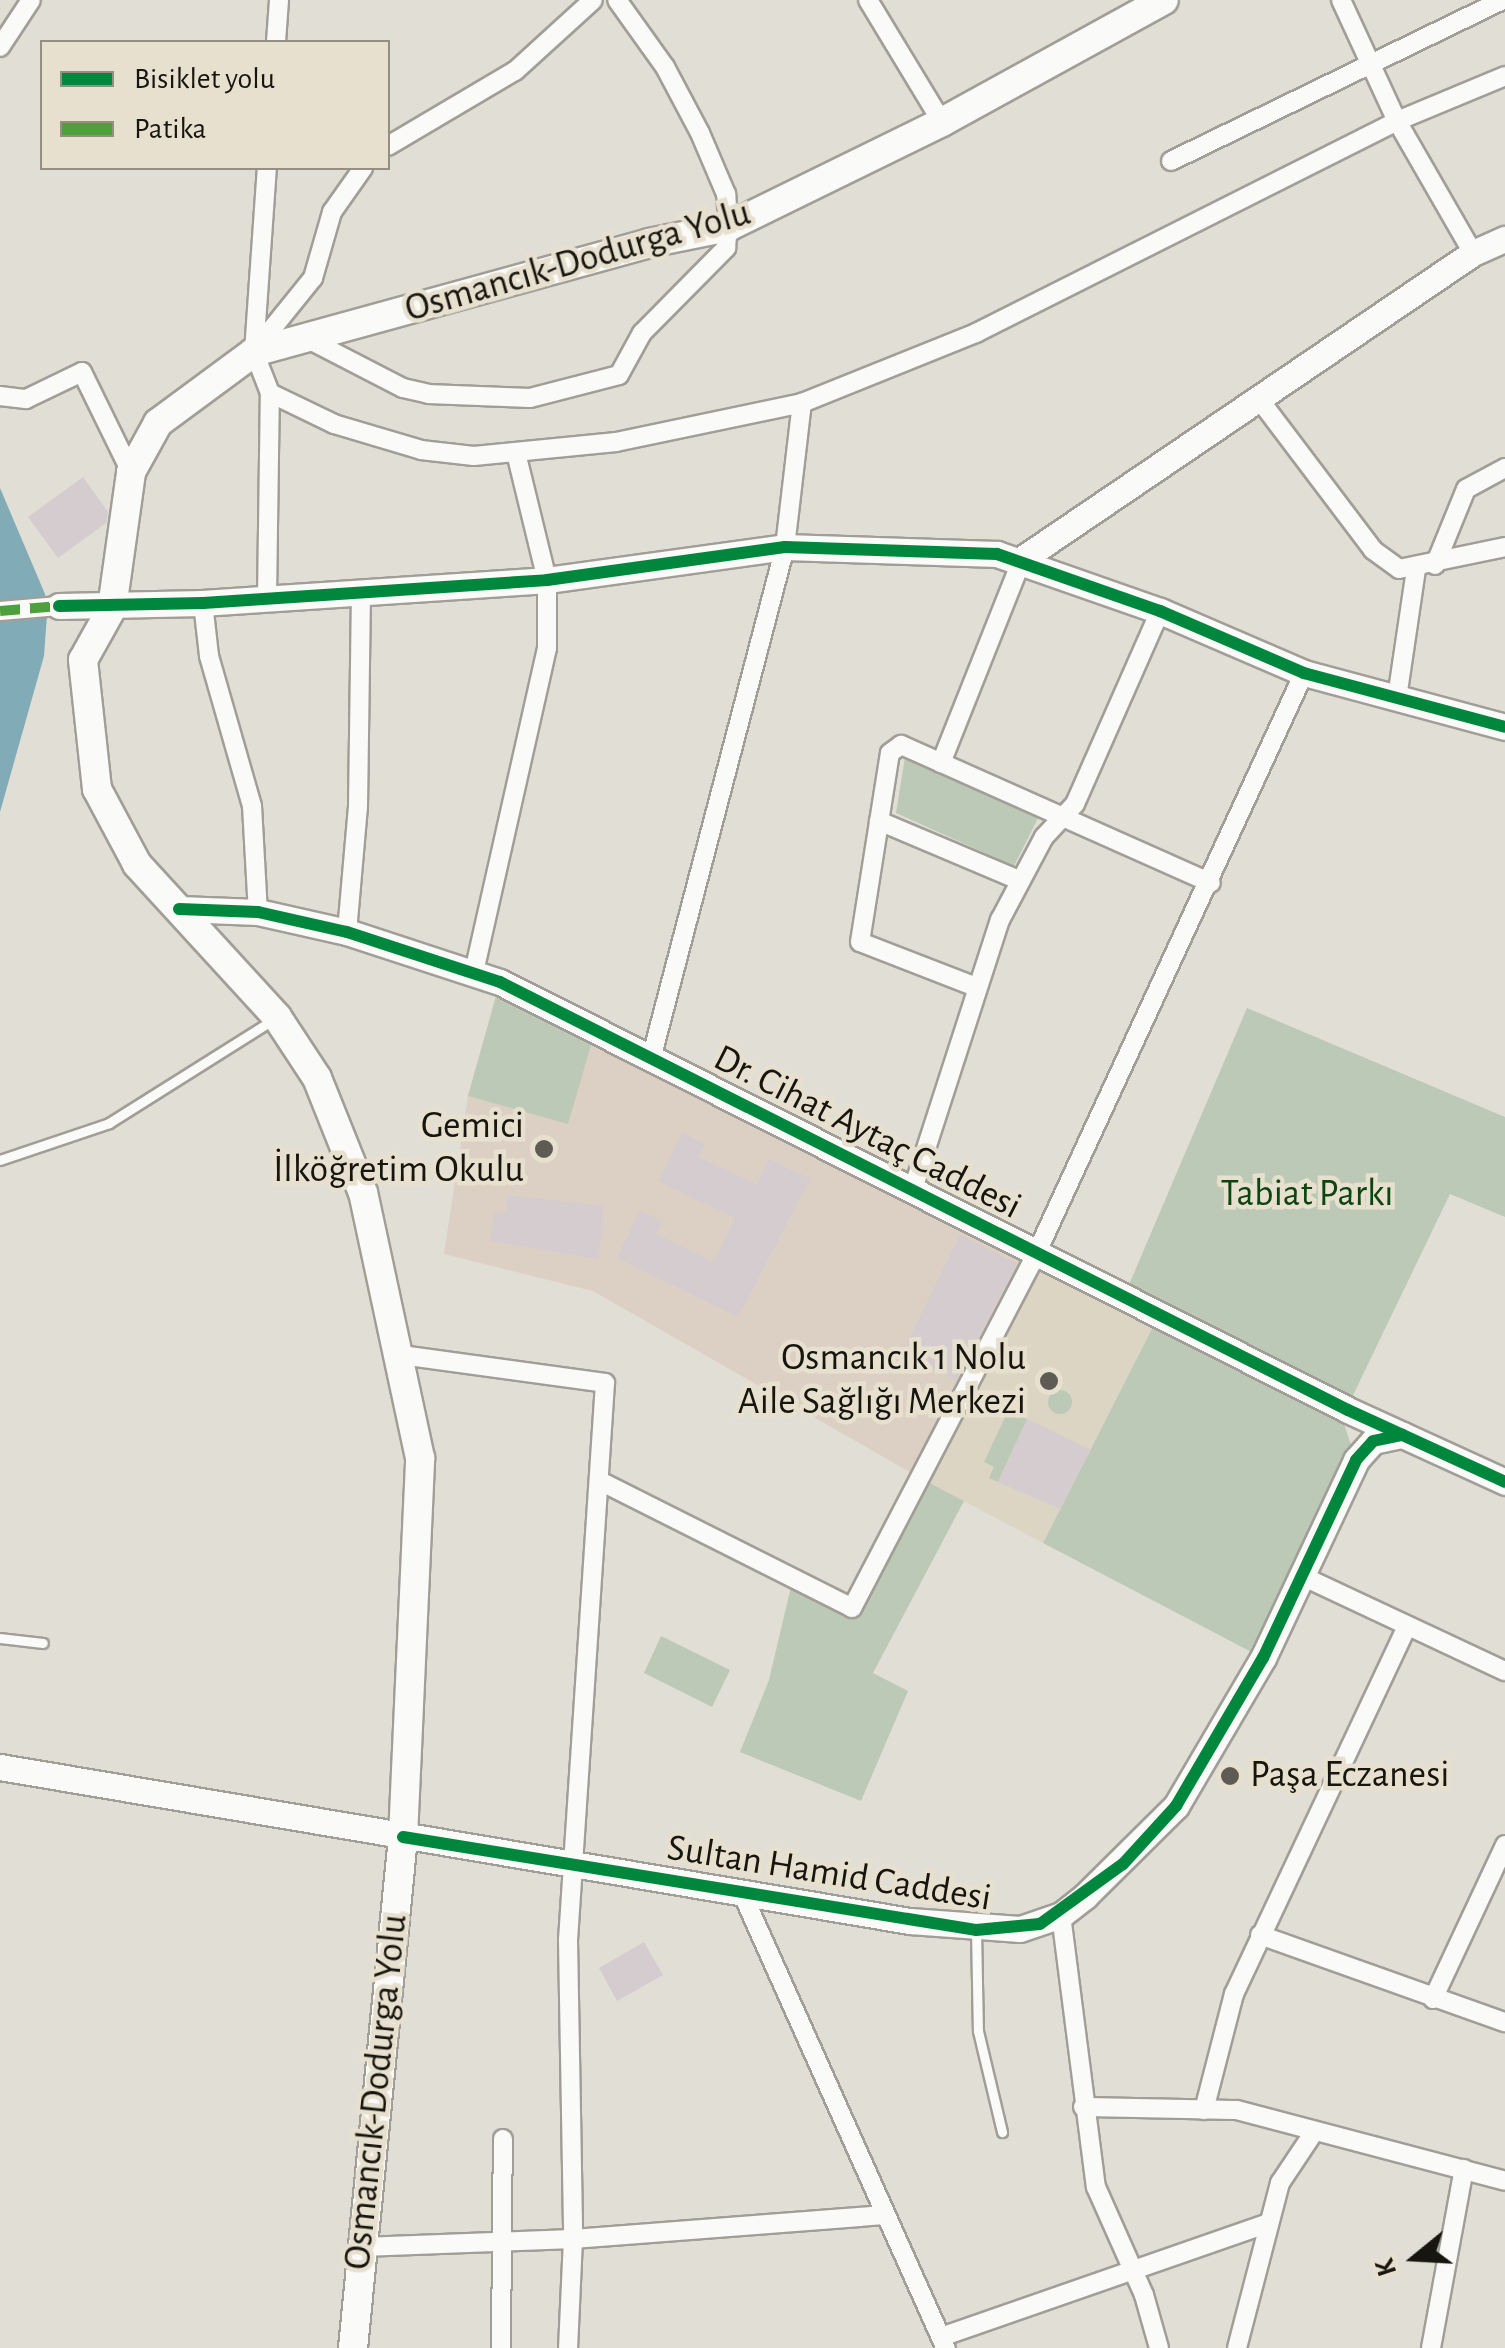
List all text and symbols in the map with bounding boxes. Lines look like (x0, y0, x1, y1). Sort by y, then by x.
legend (40, 40, 390, 170)
text: Bisiklet yolu (134, 64, 275, 94)
text: Patika (134, 114, 206, 144)
street label: Osmancık-Dodurga Yolu (400, 191, 756, 333)
street label: Dr. Cihat Aytaç Caddesi (706, 1036, 1028, 1230)
place label: Gemici İlköğretim Okulu (273, 1104, 524, 1194)
marker: Gemici İlköğretim Okulu (533, 1138, 555, 1160)
park label: Tabiat Parkı (1220, 1172, 1394, 1218)
place label: Osmancık 1 Nolu Aile Sağlığı Merkezi (738, 1336, 1026, 1426)
marker: Osmancık 1 Nolu Aile Sağlığı Merkezi (1036, 1368, 1062, 1394)
place label: Paşa Eczanesi (1250, 1753, 1449, 1799)
marker: Paşa Eczanesi (1219, 1765, 1241, 1787)
street label: Sultan Hamid Caddesi (664, 1826, 994, 1922)
street label: Osmancık-Dodurga Yolu (336, 1912, 418, 2272)
north arrow (1365, 2208, 1465, 2308)
text: K (1371, 2255, 1402, 2279)

